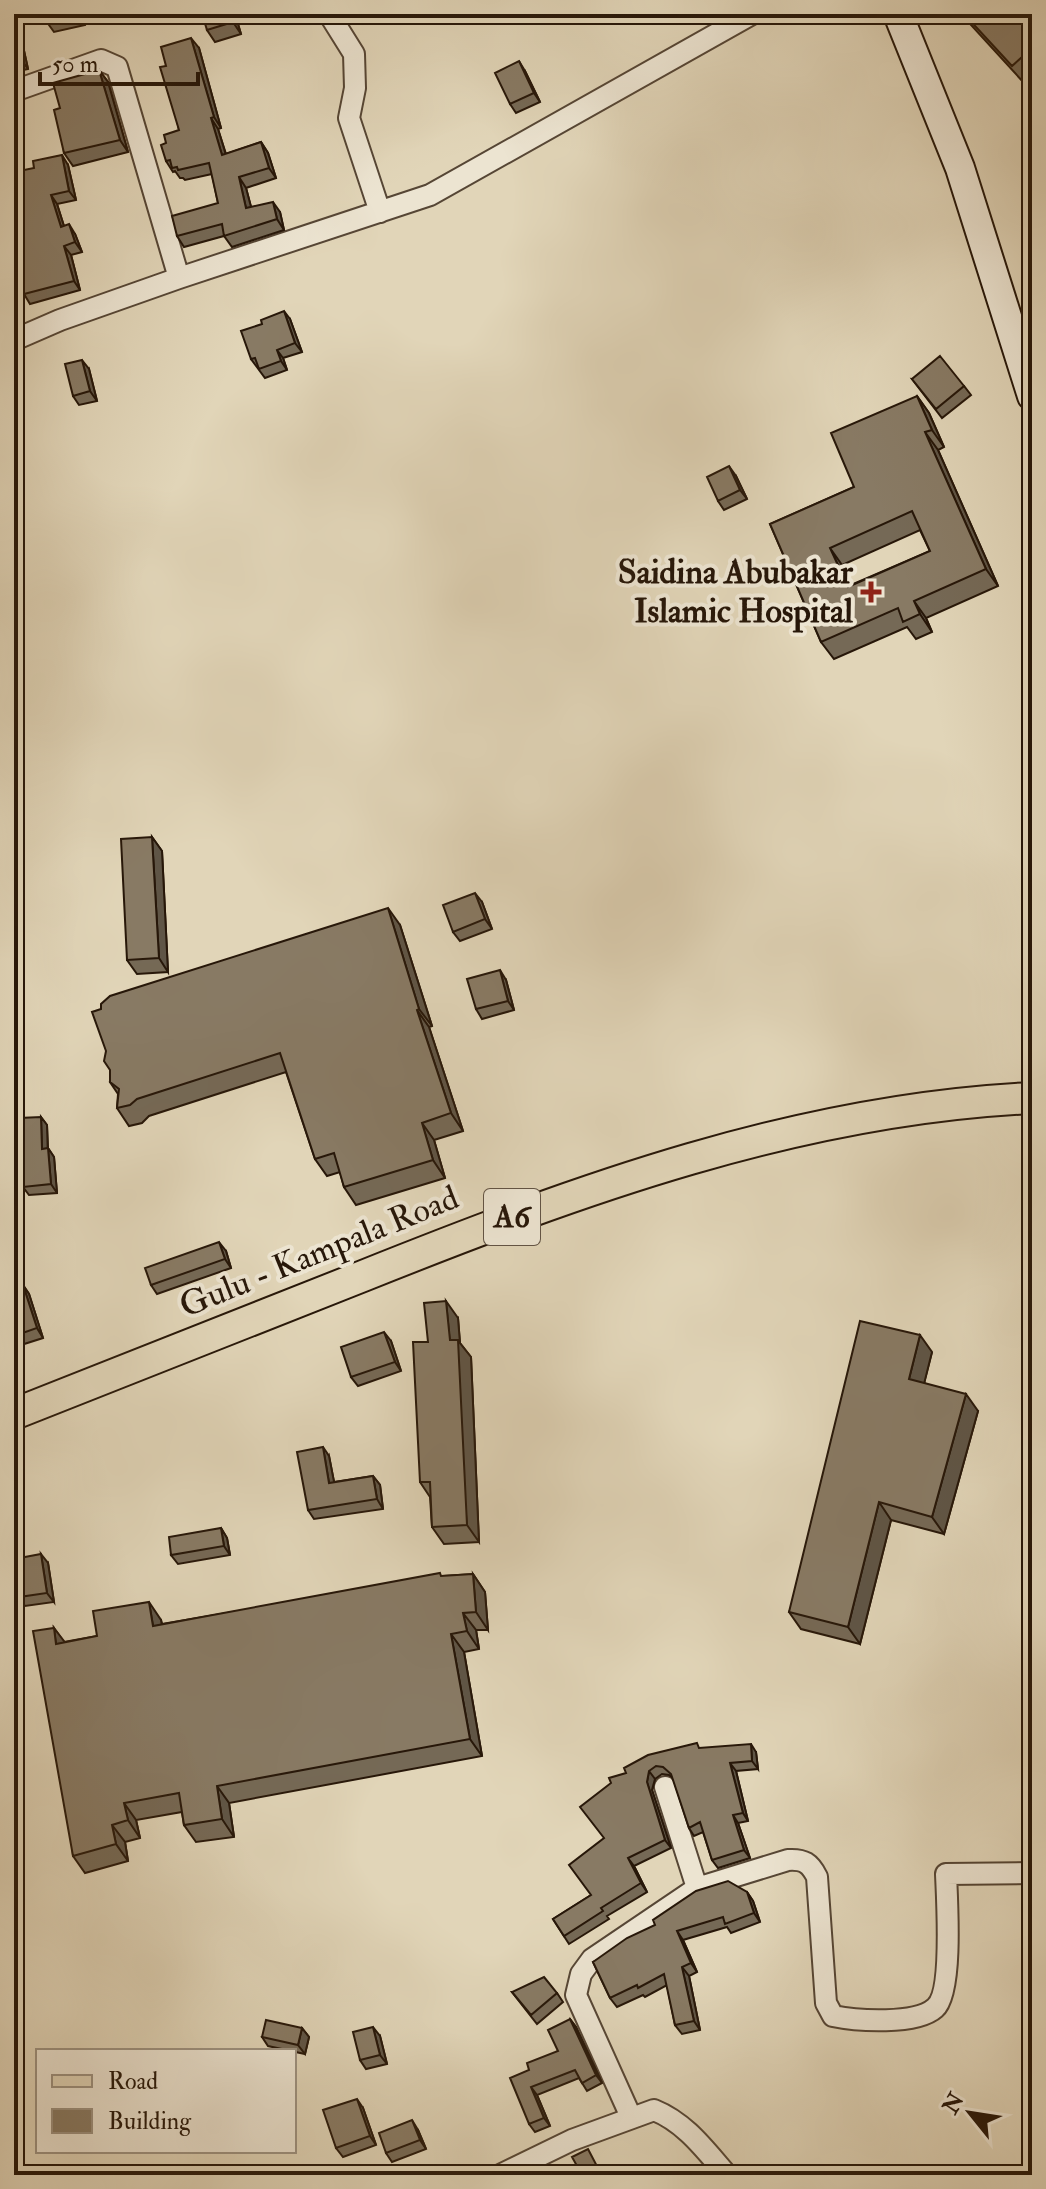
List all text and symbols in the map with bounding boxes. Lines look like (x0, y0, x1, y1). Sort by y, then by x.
scale bar (40, 36, 198, 86)
text: 50 m (52, 49, 99, 80)
place label: Saidina Abubakar Islamic Hospital (618, 551, 854, 633)
marker: Saidina Abubakar Islamic Hospital (860, 581, 882, 603)
street label: Gulu - Kampala Road (173, 1176, 465, 1328)
road number: A6 (484, 1189, 540, 1245)
legend (36, 2049, 296, 2153)
text: Road (108, 2066, 158, 2097)
north arrow (930, 2073, 1010, 2153)
text: N (936, 2088, 971, 2120)
text: Building (108, 2106, 192, 2137)

